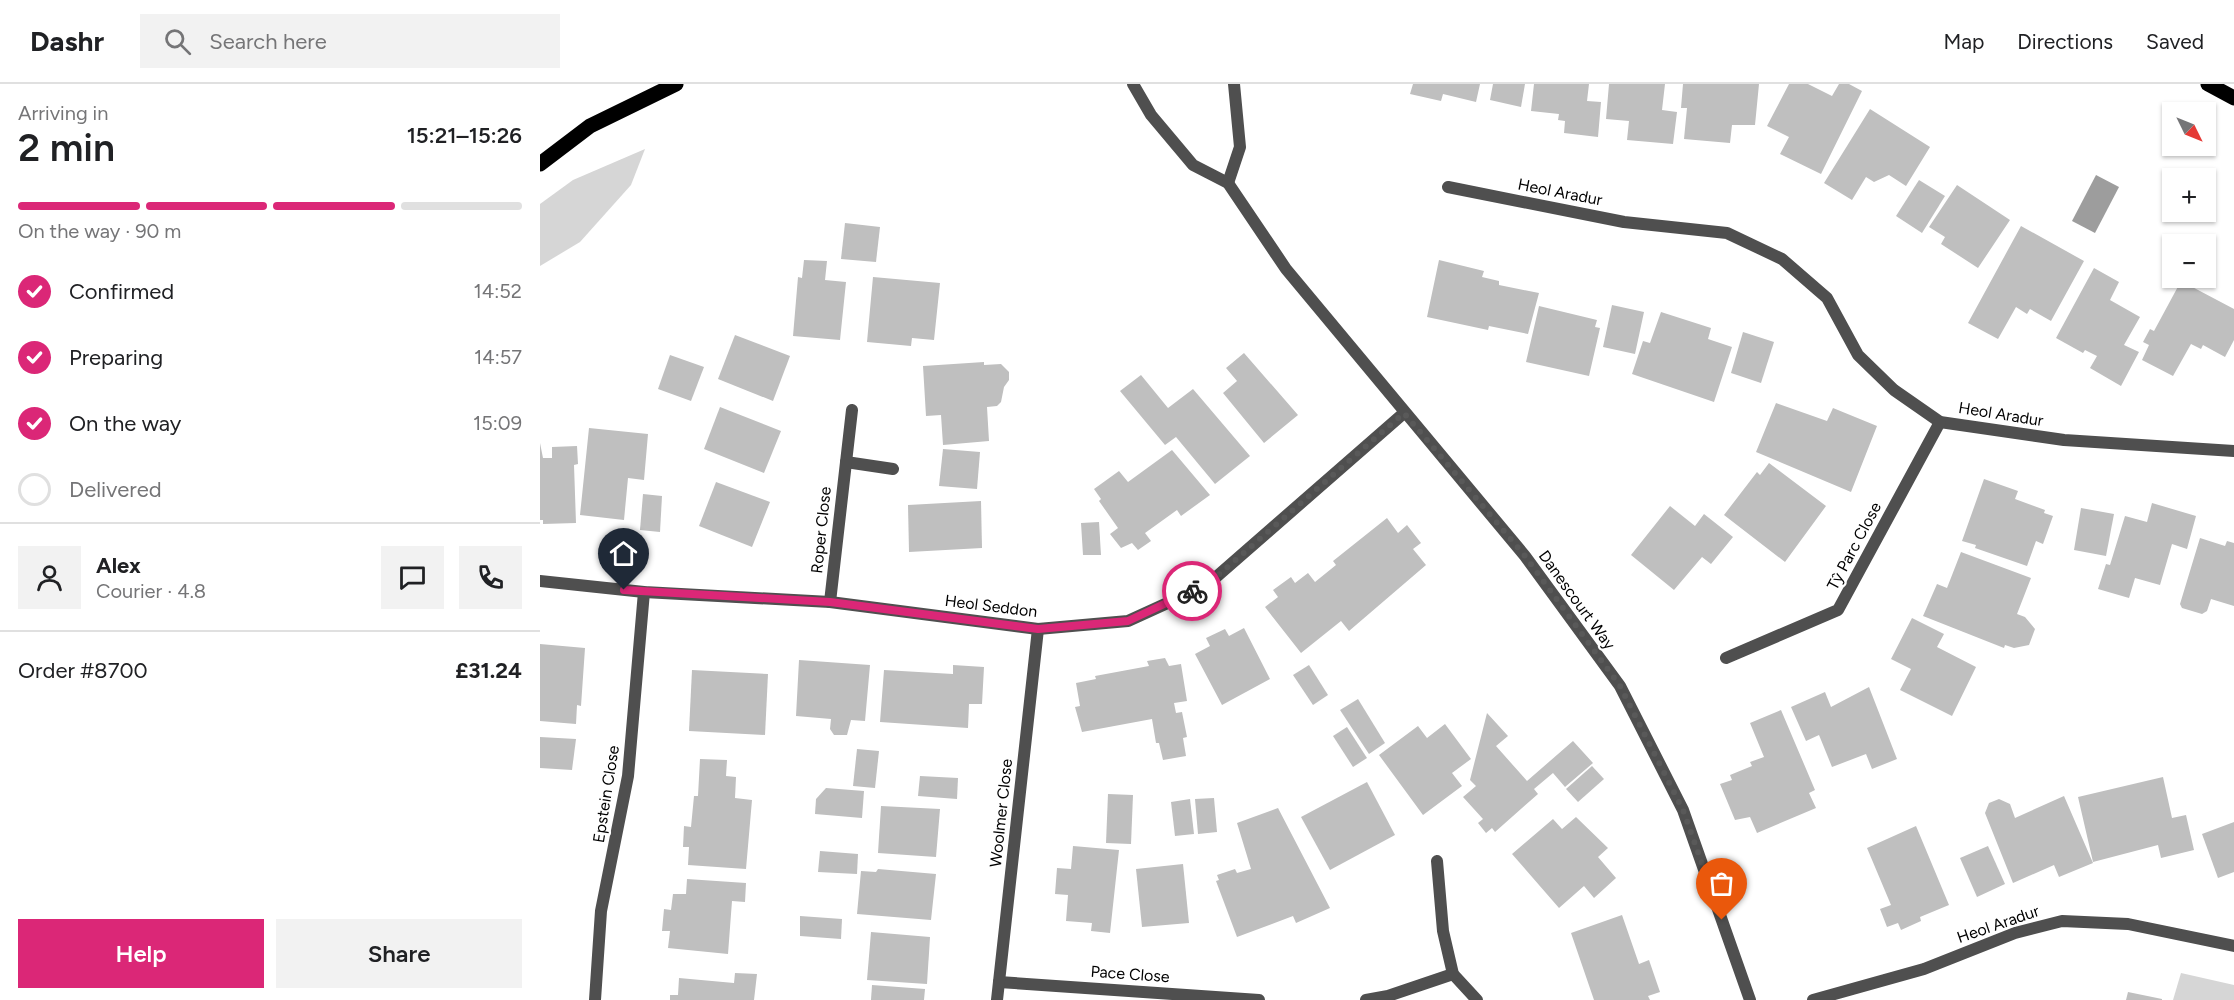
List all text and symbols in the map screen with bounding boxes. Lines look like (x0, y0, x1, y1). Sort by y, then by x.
search box (140, 14, 560, 68)
text: Dashr (30, 24, 104, 58)
icon: search (161, 25, 194, 58)
text: Search here (209, 28, 327, 55)
text: Map (1943, 29, 1984, 54)
text: Directions (2017, 29, 2113, 54)
text: Saved (2146, 29, 2204, 54)
text: Arriving in (18, 101, 108, 125)
north arrow (2162, 102, 2216, 156)
map controls (2162, 102, 2216, 288)
text: 15:21–15:26 (407, 122, 522, 149)
text: 2 min (18, 124, 115, 171)
button: + (2162, 168, 2216, 222)
street label: Heol Aradur (1516, 175, 1604, 210)
text: On the way · 90 m (18, 219, 181, 243)
button: − (2162, 234, 2216, 288)
icon: check (18, 275, 51, 308)
text: Confirmed (69, 278, 174, 305)
text: 14:52 (474, 279, 522, 303)
icon: check (18, 341, 51, 374)
text: Preparing (69, 344, 163, 371)
text: 14:57 (474, 345, 522, 369)
street label: Heol Aradur (1957, 398, 2045, 430)
icon: check (18, 407, 51, 440)
text: On the way (69, 410, 181, 437)
text: 15:09 (473, 411, 522, 435)
text: Delivered (69, 476, 162, 503)
street label: Roper Close (807, 485, 835, 574)
street label: Tŷ Parc Close (1823, 499, 1885, 593)
pin (598, 528, 649, 590)
icon: home (607, 537, 640, 570)
button: person (18, 546, 81, 609)
button: chat (381, 546, 444, 609)
button: phone (459, 546, 522, 609)
street label: Danescourt Way (1535, 547, 1620, 654)
text: Alex (96, 552, 141, 579)
courier (1162, 561, 1222, 621)
icon: bike (1176, 575, 1209, 608)
text: Courier · 4.8 (96, 579, 206, 603)
street label: Heol Seddon (944, 591, 1038, 621)
text: Order #8700 (18, 657, 148, 684)
text: £31.24 (455, 657, 522, 684)
street label: Epstein Close (589, 744, 623, 844)
street label: Woolmer Close (986, 758, 1016, 868)
pin (1696, 858, 1747, 920)
icon: bag (1705, 867, 1738, 900)
street label: Heol Aradur (1954, 901, 2042, 947)
button: Help (18, 919, 264, 988)
button: Share (276, 919, 522, 988)
street label: Pace Close (1090, 962, 1170, 986)

